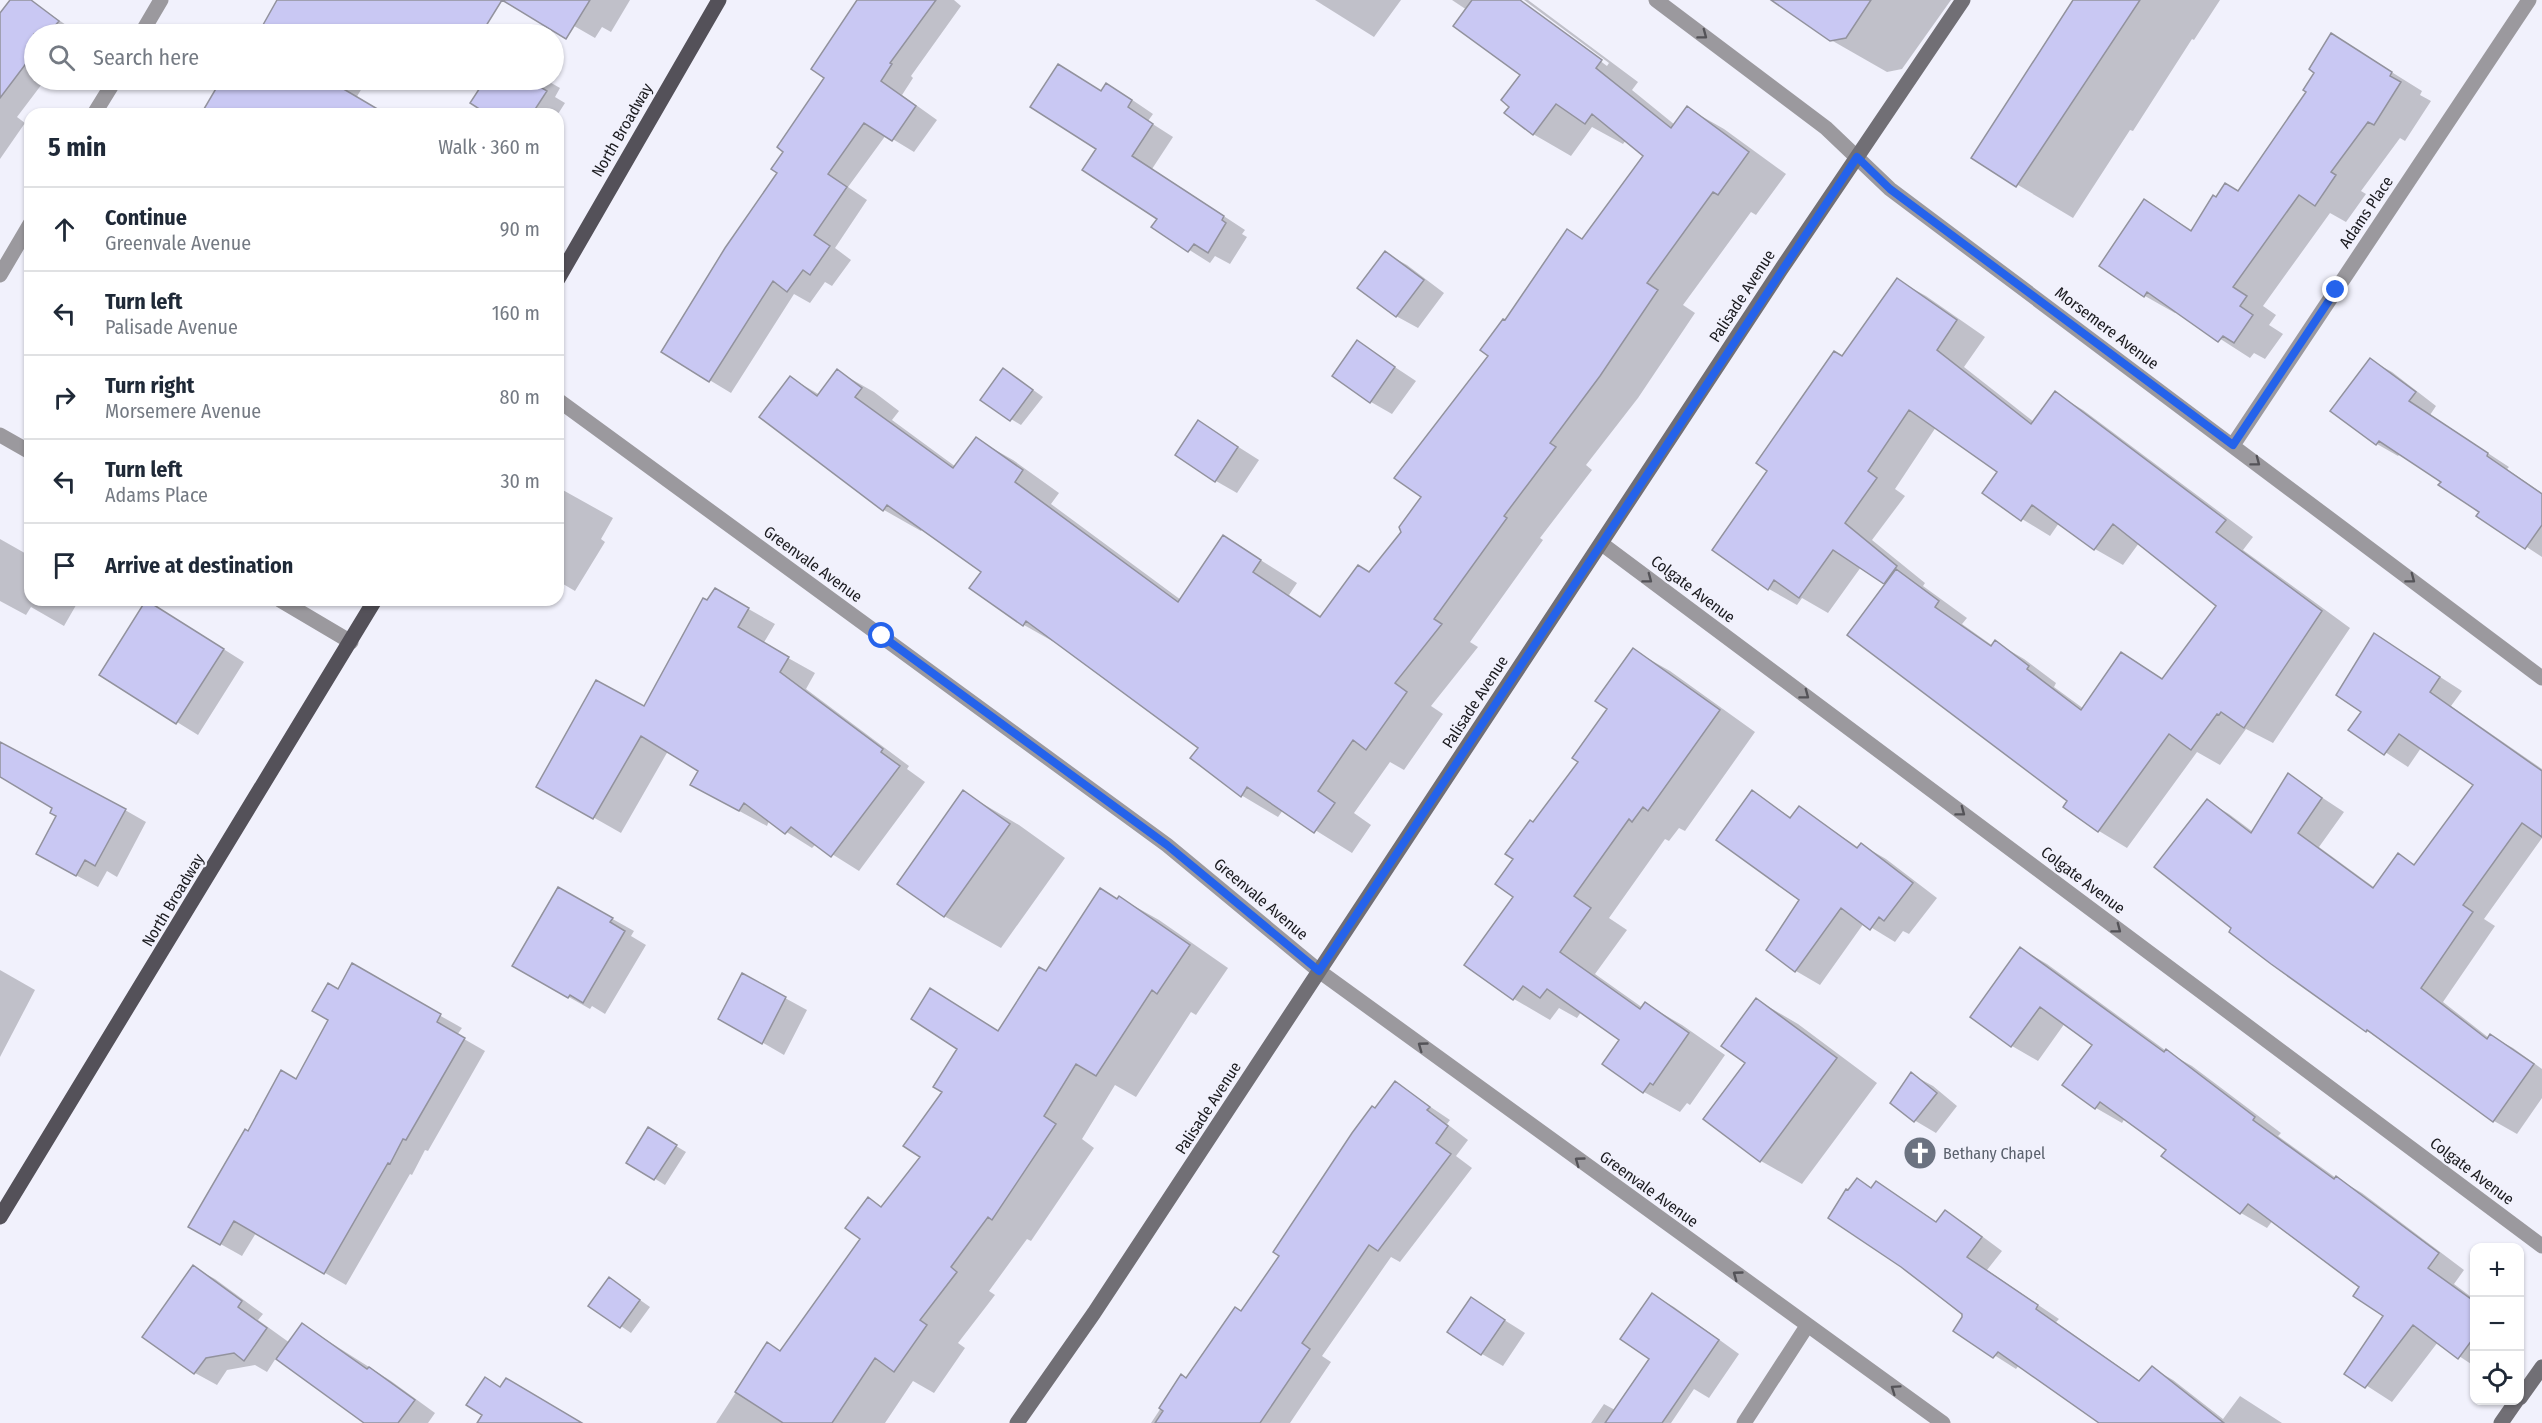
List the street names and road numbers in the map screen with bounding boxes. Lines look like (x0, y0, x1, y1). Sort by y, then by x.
street label: North Broadway (588, 79, 657, 180)
street label: Adams Place (2335, 172, 2397, 251)
street label: Palisade Avenue (1705, 246, 1779, 346)
street label: Morsemere Avenue (2051, 283, 2163, 373)
street label: Greenvale Avenue (760, 522, 866, 606)
street label: Colgate Avenue (1647, 551, 1739, 627)
street label: Palisade Avenue (1438, 652, 1512, 752)
street label: Colgate Avenue (2037, 842, 2129, 918)
street label: North Broadway (138, 849, 209, 950)
street label: Greenvale Avenue (1210, 854, 1312, 944)
street label: Palisade Avenue (1171, 1058, 1245, 1158)
street label: Colgate Avenue (2426, 1133, 2518, 1209)
street label: Greenvale Avenue (1596, 1147, 1702, 1231)

